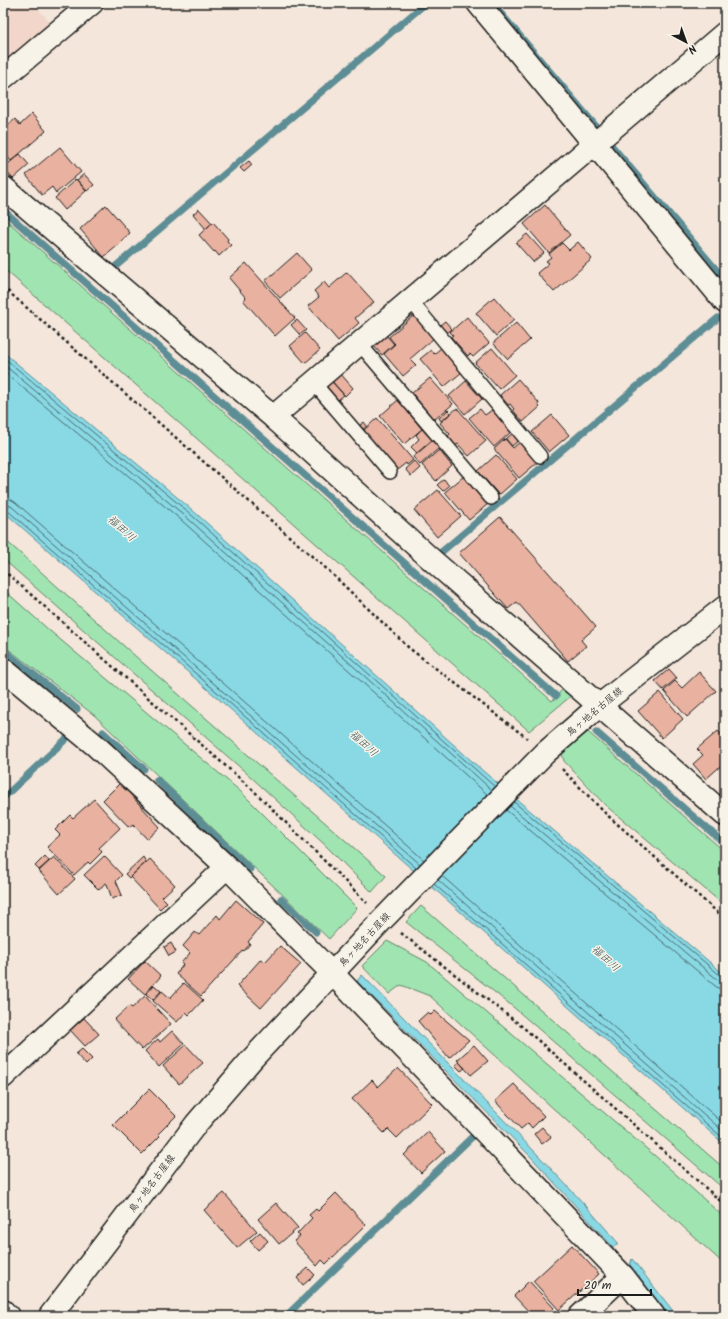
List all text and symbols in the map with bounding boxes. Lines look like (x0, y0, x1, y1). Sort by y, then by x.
north arrow (666, 22, 706, 62)
text: N (683, 40, 700, 58)
water label: 福田川 (103, 511, 140, 546)
street label: 鳥ヶ地名古屋線 (563, 683, 627, 740)
water label: 福田川 (345, 726, 382, 761)
street label: 鳥ヶ地名古屋線 (335, 909, 394, 971)
water label: 福田川 (587, 941, 624, 976)
street label: 鳥ヶ地名古屋線 (124, 1151, 179, 1216)
scale bar (578, 1271, 651, 1297)
text: 20 m (584, 1276, 612, 1295)

